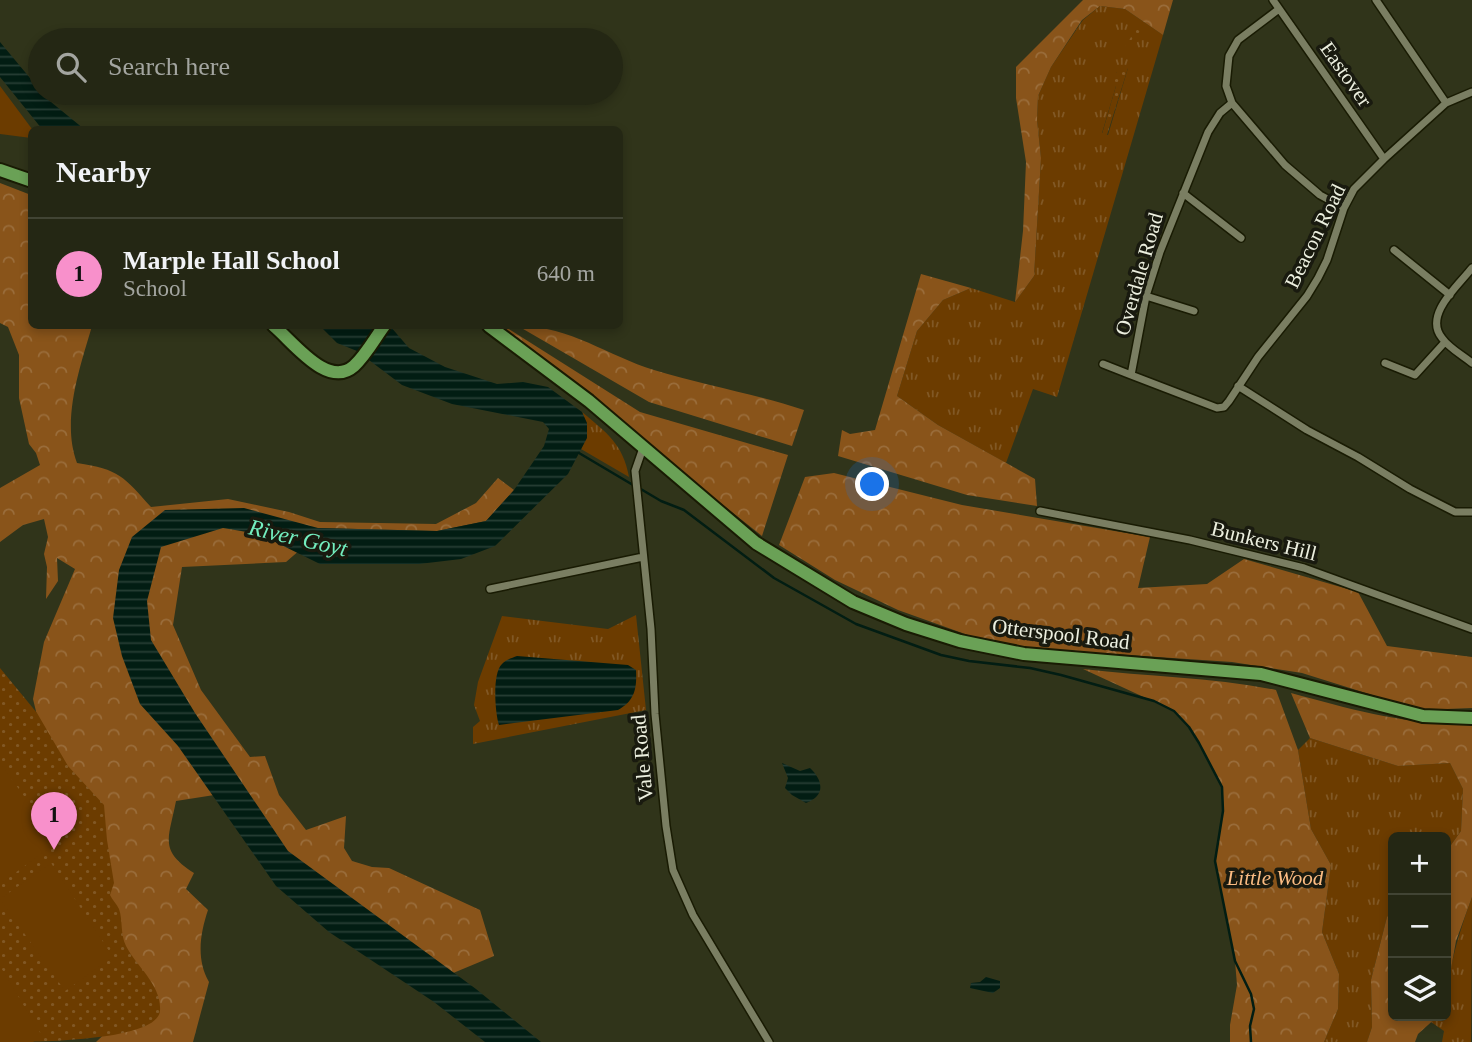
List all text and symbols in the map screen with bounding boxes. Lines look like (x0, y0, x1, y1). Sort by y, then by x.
search box (28, 28, 623, 105)
street label: Eastover (1315, 37, 1377, 111)
icon: search (52, 48, 90, 86)
text: Search here (108, 52, 230, 81)
text: Nearby (56, 155, 151, 188)
street label: Beacon Road (1280, 180, 1351, 292)
street label: Overdale Road (1110, 209, 1168, 338)
text: Marple Hall School (123, 246, 340, 275)
text: 1 (73, 261, 85, 286)
text: 640 m (537, 261, 595, 286)
text: School (123, 276, 187, 301)
your location (855, 467, 889, 501)
water label: River Goyt (245, 514, 350, 562)
street label: Bunkers Hill (1209, 516, 1319, 566)
street label: Otterspool Road (991, 614, 1132, 654)
street label: Vale Road (626, 713, 658, 802)
pin: 1 (31, 792, 77, 850)
map controls (1388, 832, 1451, 1021)
button: + (1388, 832, 1451, 895)
park label: Little Wood (1226, 866, 1324, 890)
button: − (1388, 895, 1451, 958)
button: layers (1388, 958, 1451, 1021)

